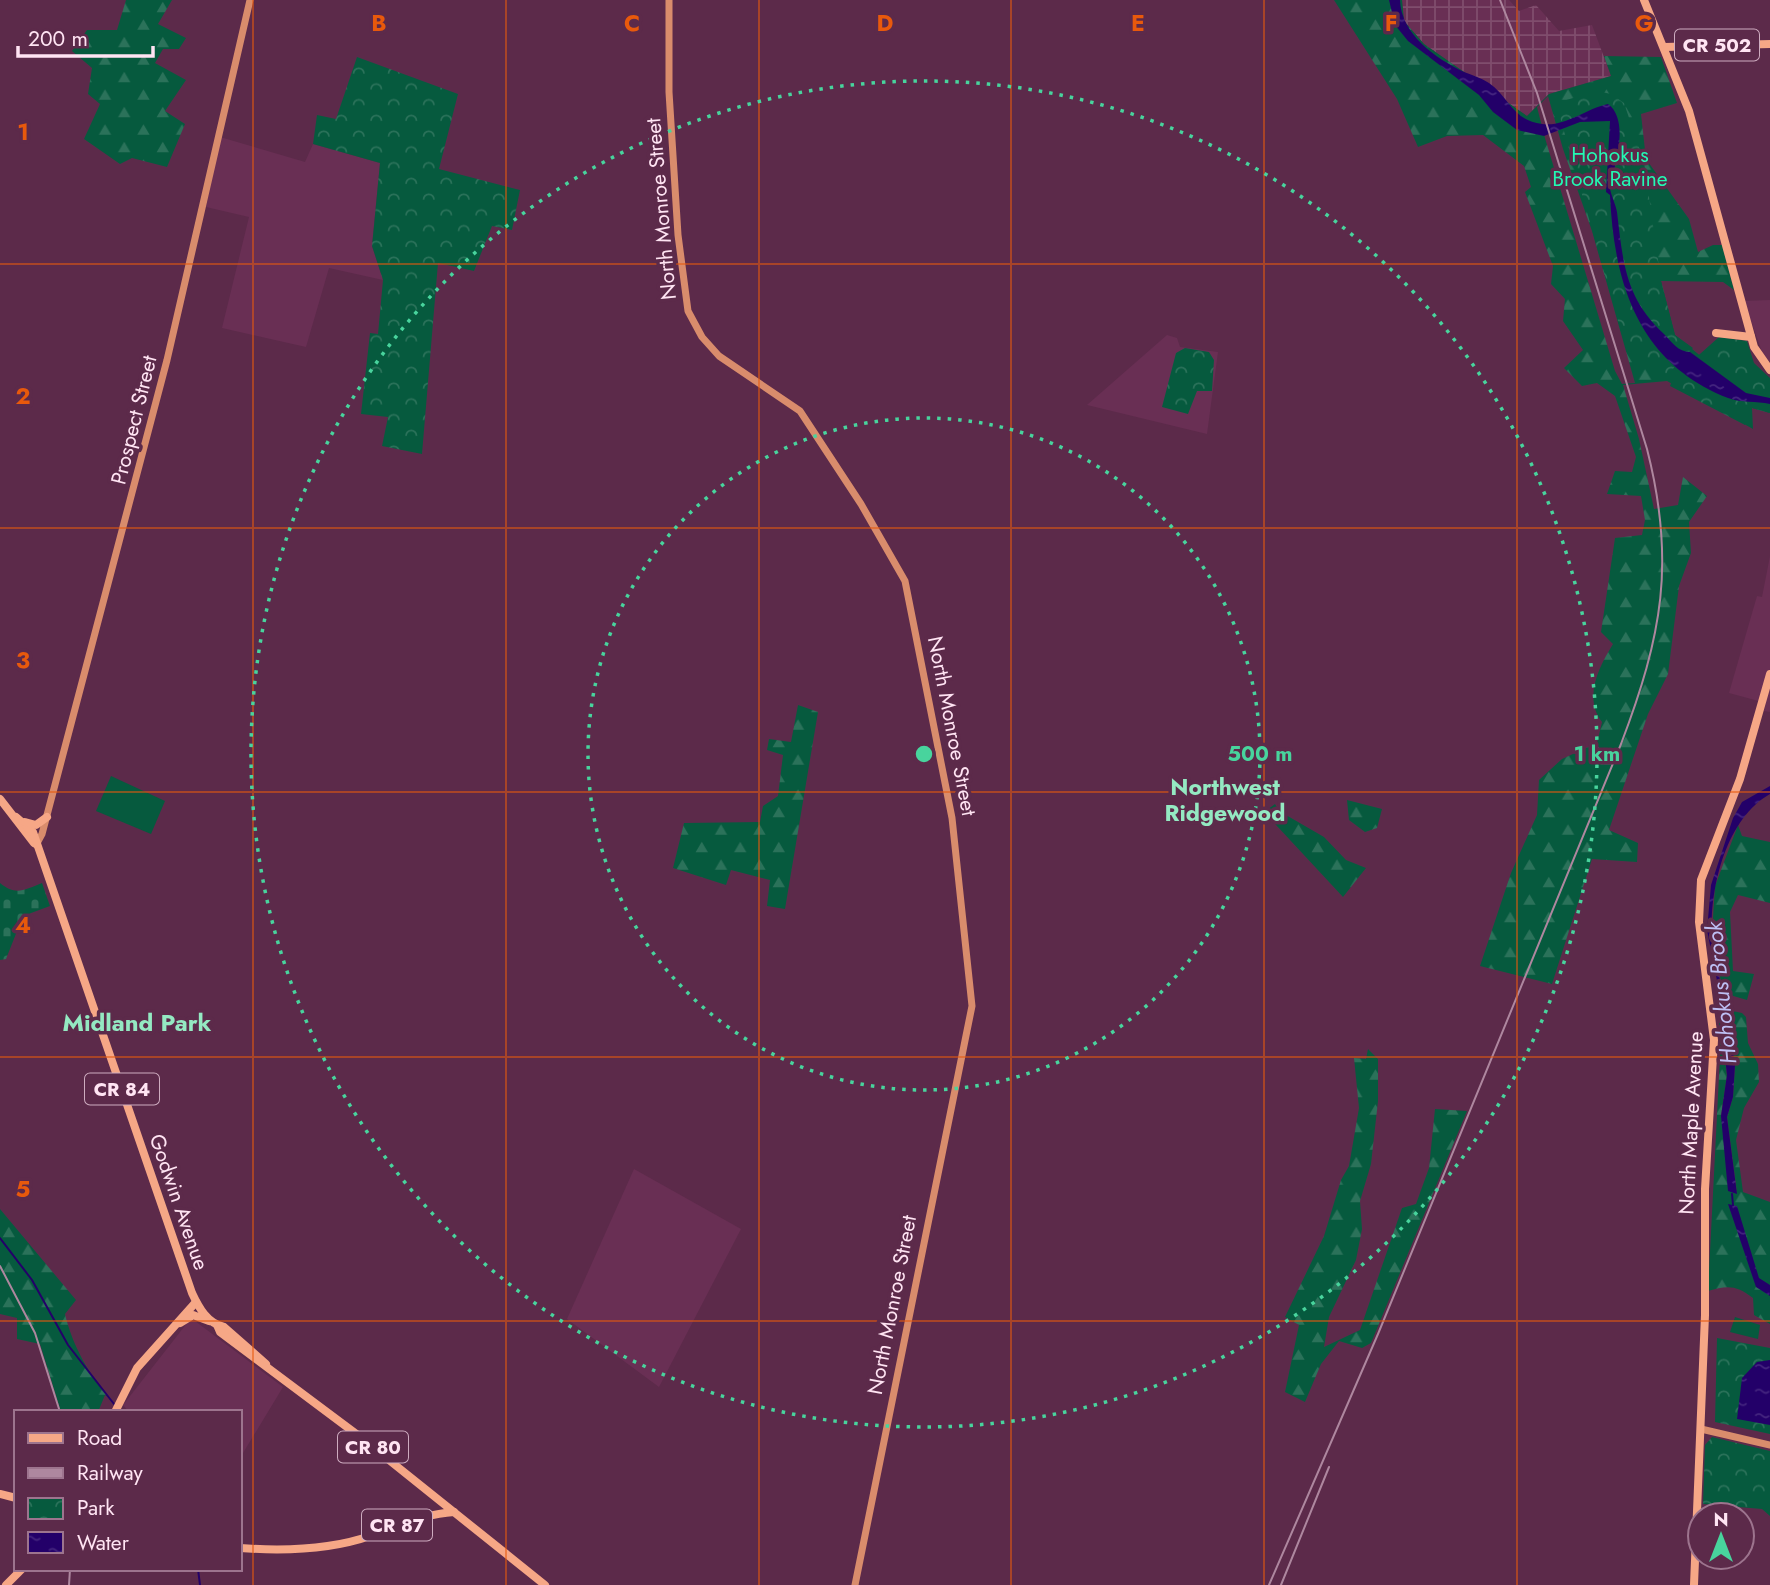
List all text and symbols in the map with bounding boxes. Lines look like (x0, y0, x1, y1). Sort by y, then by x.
text: B (371, 6, 387, 40)
text: C (624, 6, 640, 40)
text: D (877, 6, 894, 40)
text: E (1131, 6, 1145, 40)
text: F (1385, 6, 1397, 40)
text: G (1635, 6, 1653, 40)
scale bar (18, 14, 152, 58)
text: 200 m (28, 24, 88, 54)
road number: CR 502 (1675, 30, 1759, 60)
text: 1 (17, 115, 29, 149)
street label: North Monroe Street (638, 117, 684, 301)
park label: Hohokus Brook Ravine (1552, 140, 1668, 194)
street label: Prospect Street (103, 352, 165, 488)
text: 2 (15, 379, 31, 413)
street label: North Monroe Street (920, 634, 984, 818)
text: 3 (16, 643, 30, 677)
text: 500 m (1228, 739, 1292, 769)
text: 1 km (1574, 739, 1620, 769)
centre of rings (912, 742, 936, 766)
district label: Northwest Ridgewood (1165, 770, 1285, 830)
text: 4 (15, 908, 31, 942)
water label: Hohokus Brook (1696, 919, 1745, 1066)
district label: Midland Park (63, 1005, 212, 1040)
street label: North Maple Avenue (1671, 1030, 1711, 1216)
road number: CR 84 (85, 1074, 159, 1105)
street label: Godwin Avenue (142, 1130, 216, 1274)
text: 5 (16, 1172, 30, 1206)
street label: North Monroe Street (860, 1213, 924, 1397)
legend (14, 1410, 242, 1571)
text: Road (77, 1423, 122, 1453)
road number: CR 80 (338, 1432, 408, 1462)
text: Railway (77, 1458, 143, 1488)
text: Park (77, 1493, 115, 1523)
north arrow (1686, 1501, 1756, 1571)
text: N (1713, 1506, 1729, 1533)
road number: CR 87 (362, 1510, 432, 1540)
text: Water (77, 1528, 130, 1558)

